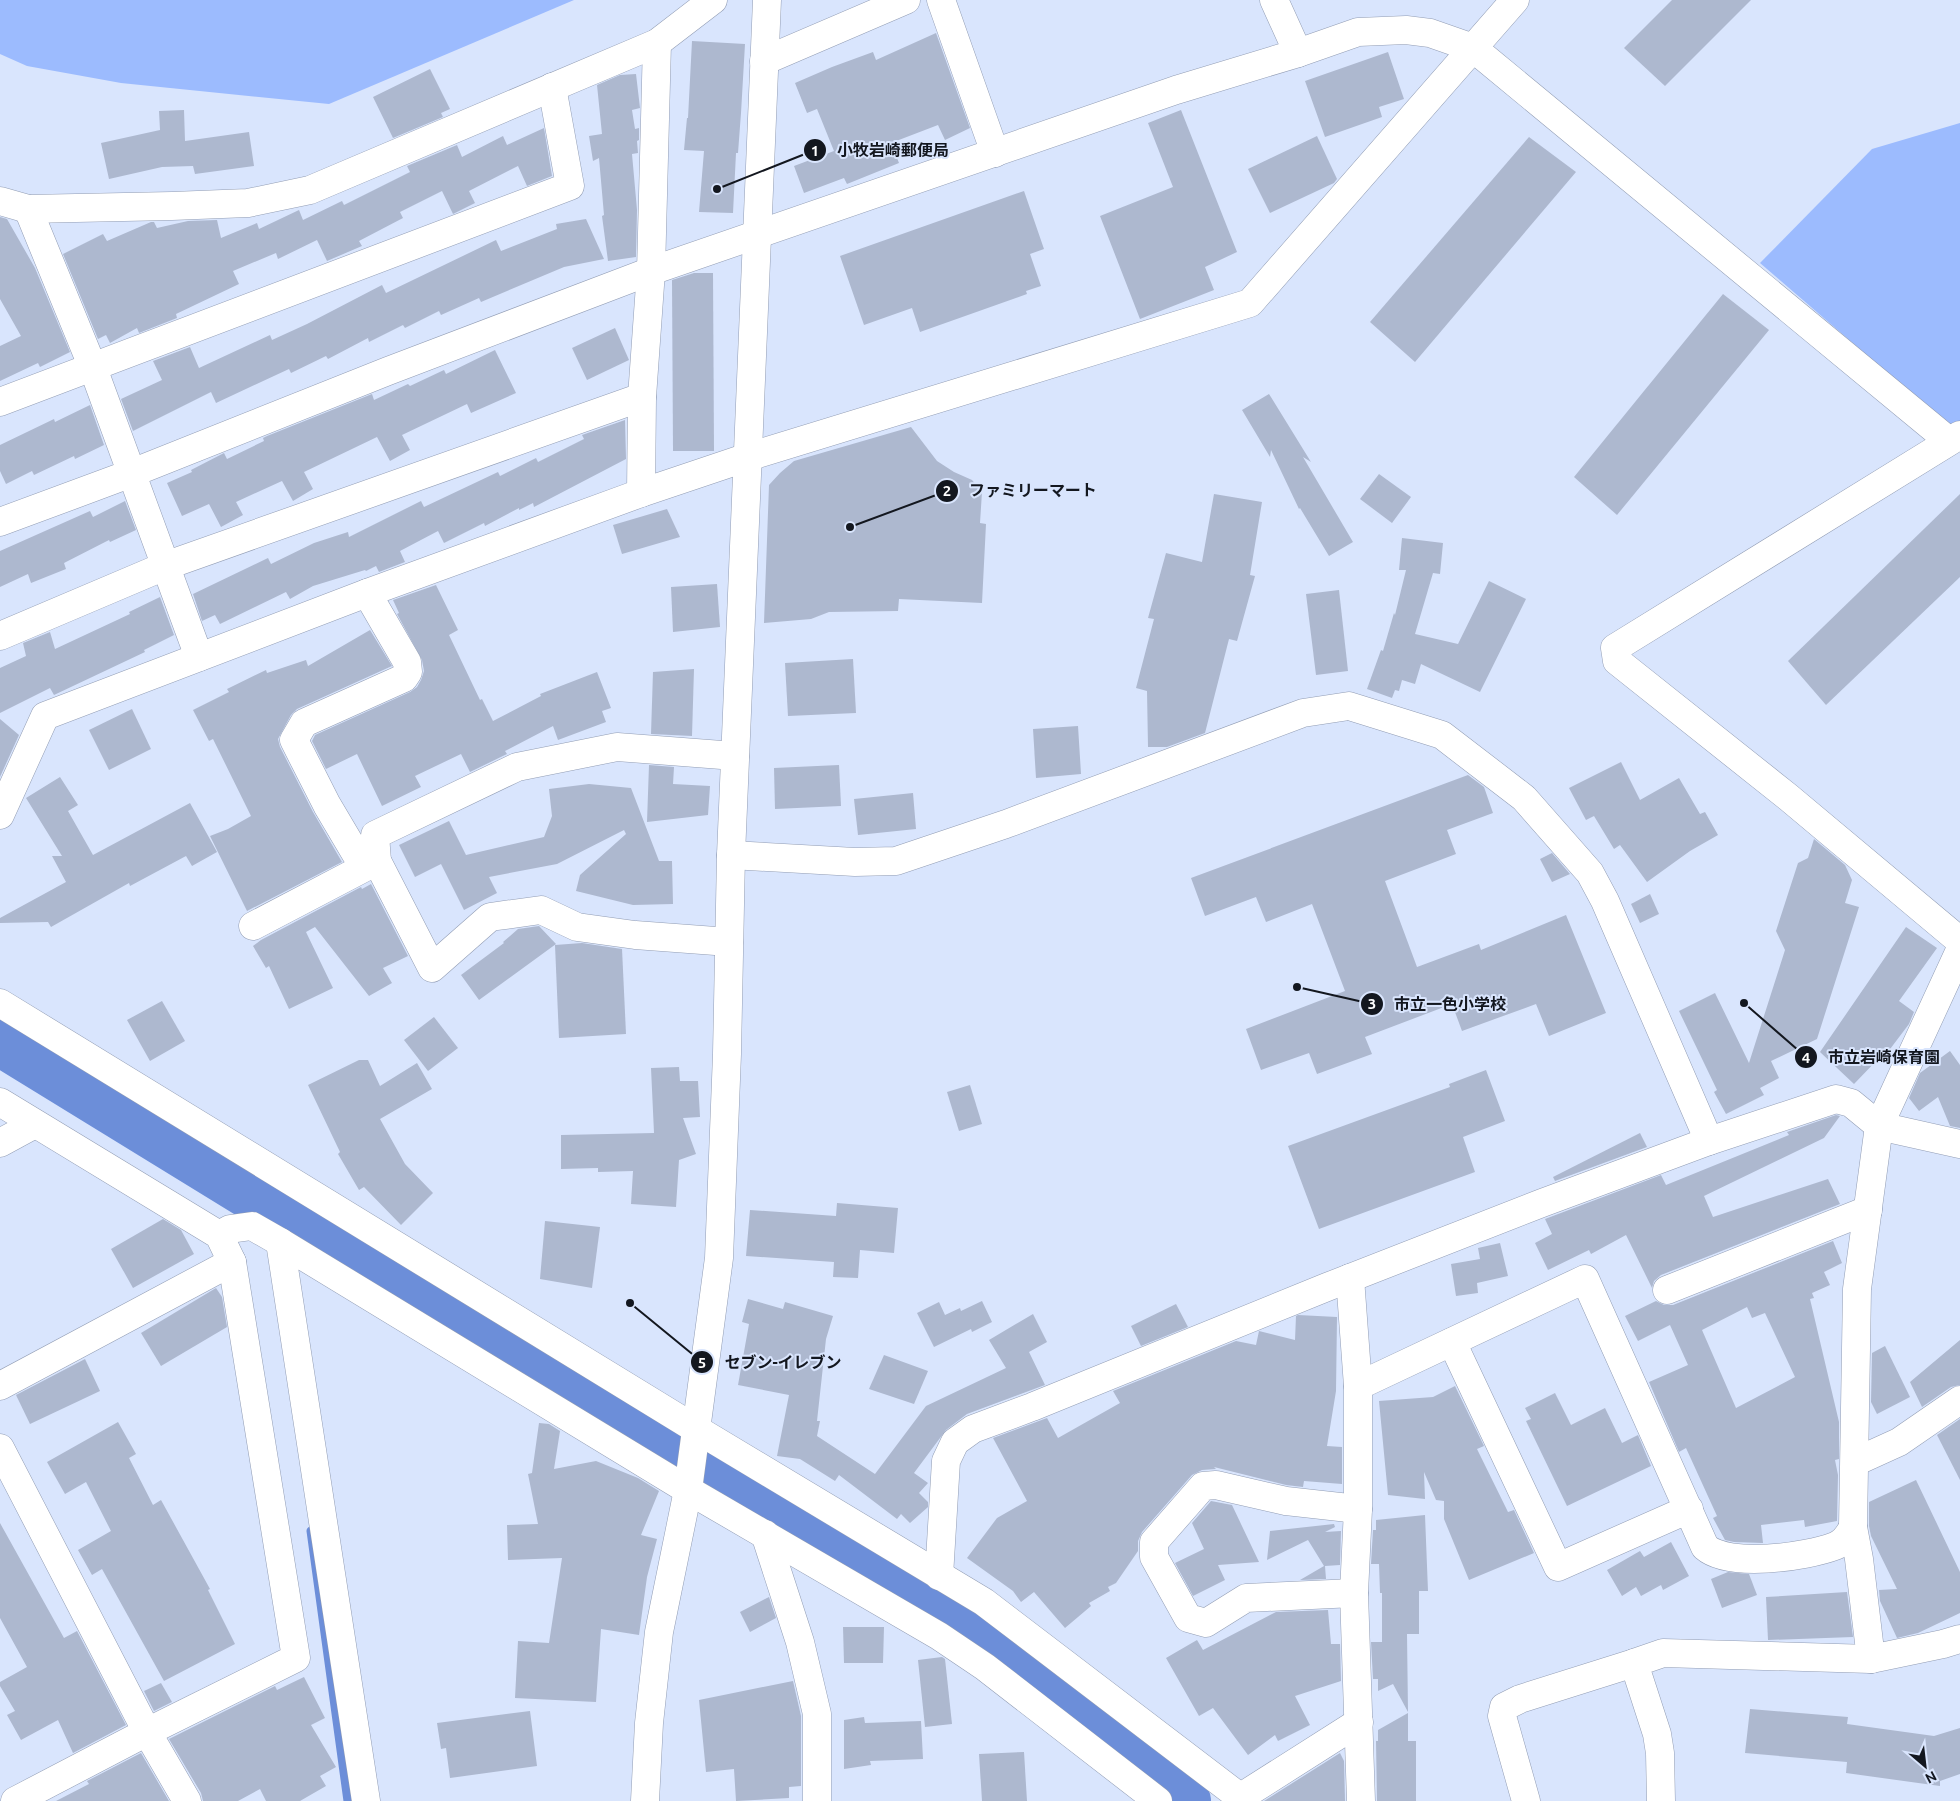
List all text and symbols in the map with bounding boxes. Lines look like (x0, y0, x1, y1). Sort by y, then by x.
callout: 小牧岩崎郵便局 (802, 135, 959, 166)
text: 小牧岩崎郵便局 (837, 141, 949, 159)
text: 1 (811, 142, 819, 159)
callout: ファミリーマート (934, 475, 1107, 506)
text: ファミリーマート (969, 481, 1097, 499)
text: 2 (943, 482, 951, 499)
callout: 市立一色小学校 (1359, 988, 1516, 1019)
text: 3 (1368, 995, 1376, 1012)
text: 市立一色小学校 (1394, 995, 1506, 1013)
callout: 市立岩崎保育園 (1793, 1042, 1950, 1073)
text: 市立岩崎保育園 (1828, 1048, 1940, 1066)
text: 4 (1802, 1049, 1810, 1066)
callout: セブン-イレブン (689, 1347, 852, 1378)
text: セブン-イレブン (724, 1353, 842, 1371)
text: 5 (698, 1354, 706, 1371)
north arrow (1900, 1741, 1950, 1791)
text: N (1923, 1768, 1939, 1787)

